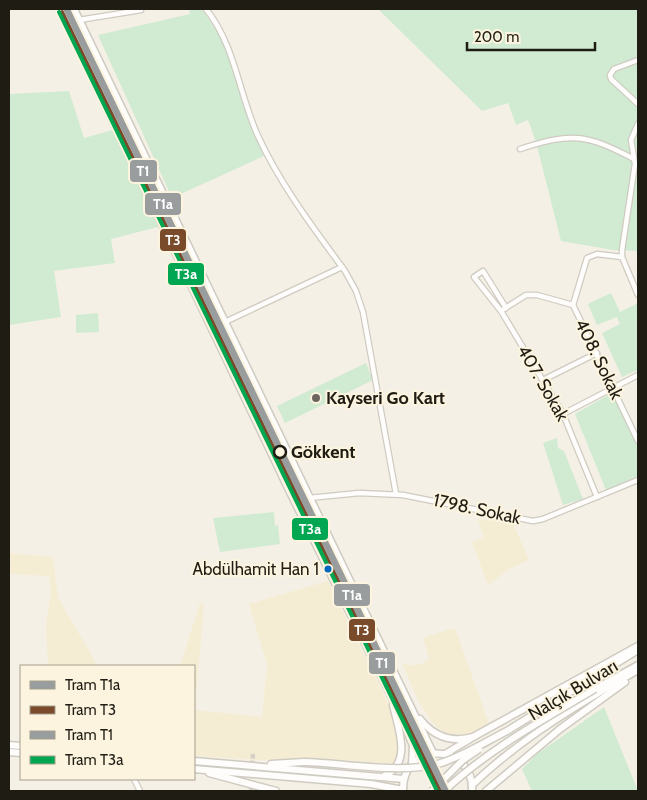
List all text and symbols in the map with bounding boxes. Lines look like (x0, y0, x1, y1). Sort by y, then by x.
scale bar (467, 20, 594, 52)
text: 200 m (474, 28, 519, 46)
line badge: T1 (129, 159, 158, 183)
text: T1 (137, 162, 149, 180)
line badge: T1a (144, 192, 182, 216)
text: T1a (153, 195, 173, 213)
line badge: T3 (159, 228, 187, 252)
text: T3 (165, 231, 181, 249)
line badge: T3a (167, 262, 205, 286)
text: T3a (175, 265, 197, 283)
street label: 408. Sokak (570, 315, 628, 404)
street label: 407. Sokak (512, 341, 574, 426)
place label: Kayseri Go Kart (326, 387, 445, 409)
marker: Kayseri Go Kart (310, 392, 322, 404)
place label: Gökkent (291, 441, 356, 463)
marker: Gökkent (273, 445, 287, 459)
street label: 1798. Sokak (431, 489, 524, 529)
line badge: T3a (291, 517, 329, 541)
text: T3a (299, 520, 321, 538)
place label: Abdülhamit Han 1 (192, 559, 319, 579)
marker: Abdülhamit Han 1 (323, 564, 333, 574)
line badge: T1a (333, 583, 371, 607)
text: T1a (342, 586, 362, 604)
line badge: T3 (348, 618, 376, 642)
text: T3 (354, 621, 370, 639)
line badge: T1 (368, 651, 396, 675)
text: T1 (376, 654, 388, 672)
street label: Nalçık Bulvarı (524, 655, 622, 725)
legend (20, 665, 195, 780)
text: Tram T1a (65, 676, 121, 694)
text: Tram T3 (65, 701, 116, 719)
text: Tram T1 (65, 726, 113, 744)
text: Tram T3a (65, 751, 124, 769)

